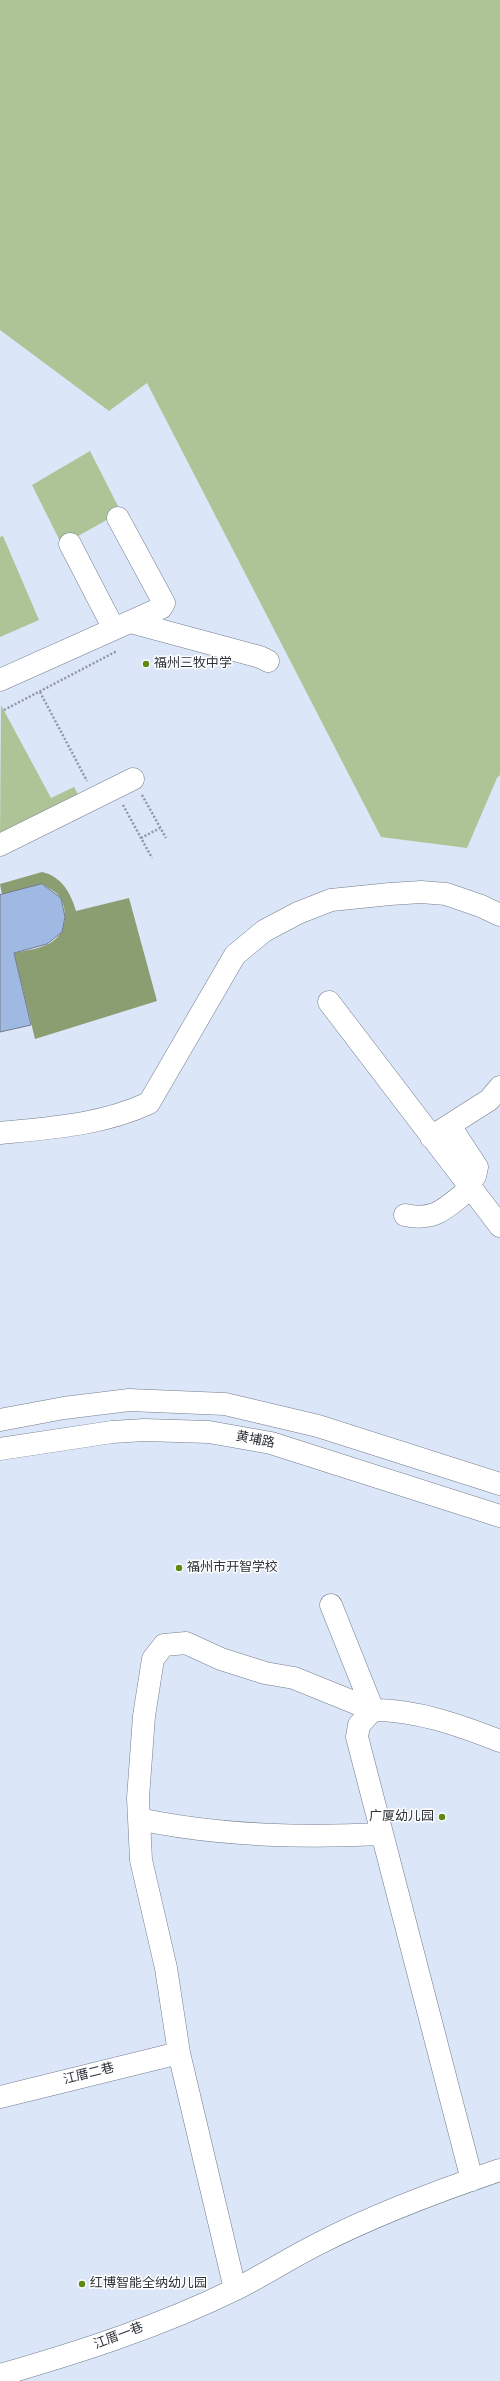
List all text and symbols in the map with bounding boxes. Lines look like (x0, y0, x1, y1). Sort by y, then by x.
place label: 福州三牧中学 (154, 656, 232, 672)
marker: 福州三牧中学 (141, 659, 151, 669)
street label: 黄埔路 (234, 1430, 276, 1452)
place label: 福州市开智学校 (187, 1560, 278, 1576)
marker: 福州市开智学校 (174, 1563, 184, 1573)
place label: 广厦幼儿园 (369, 1809, 434, 1825)
marker: 广厦幼儿园 (437, 1812, 447, 1822)
street label: 江厝二巷 (62, 2061, 116, 2089)
place label: 红博智能全纳幼儿园 (90, 2276, 207, 2292)
marker: 红博智能全纳幼儿园 (77, 2279, 87, 2289)
street label: 江厝一巷 (92, 2320, 146, 2354)

